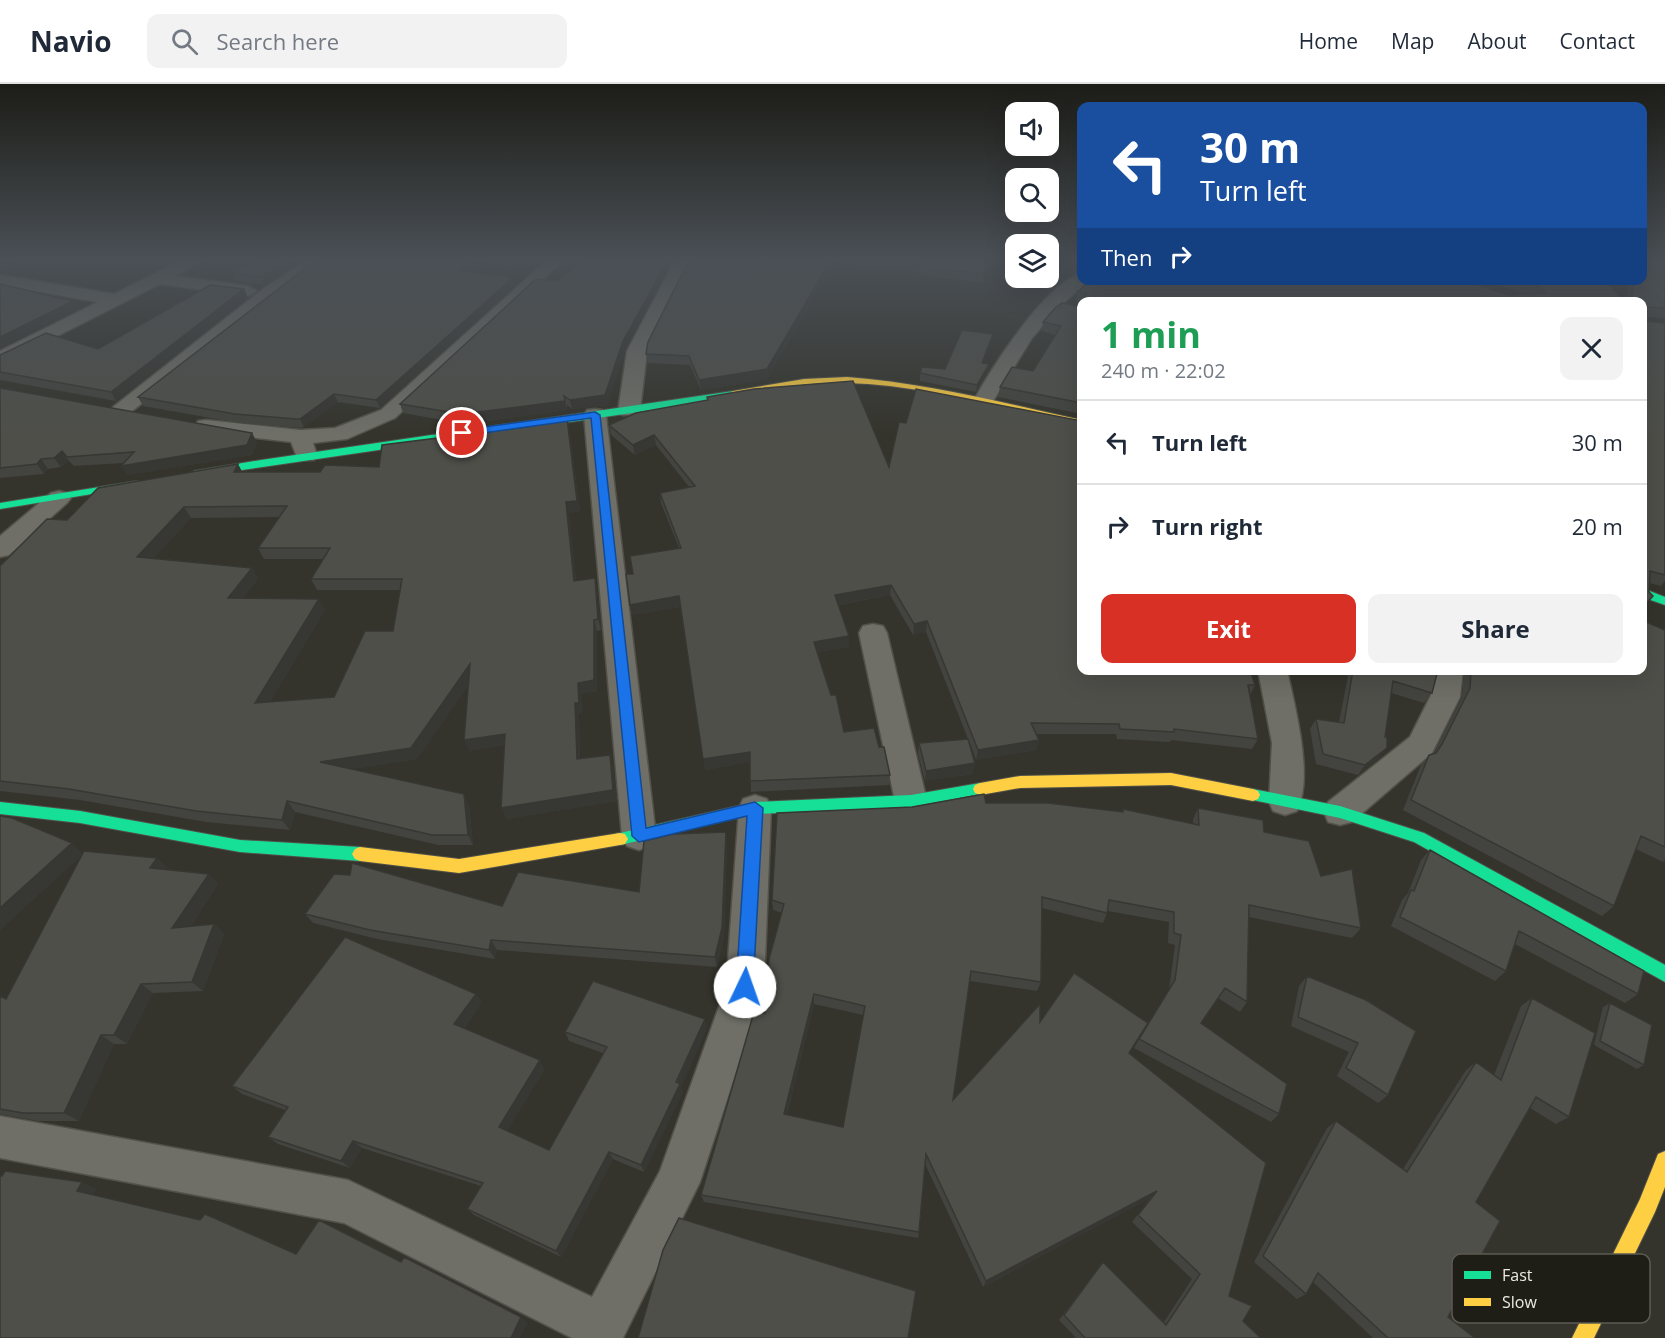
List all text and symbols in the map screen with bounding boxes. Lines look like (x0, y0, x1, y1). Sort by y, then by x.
search box (147, 14, 567, 68)
text: Navio (30, 22, 111, 60)
icon: search (168, 25, 201, 58)
text: Search here (216, 26, 339, 56)
text: Home (1299, 27, 1358, 55)
text: Map (1391, 27, 1434, 55)
text: About (1467, 27, 1527, 55)
text: Contact (1560, 27, 1635, 55)
map controls (1005, 102, 1059, 288)
button: sound (1005, 102, 1059, 156)
text: 30 m (1200, 118, 1300, 175)
icon: left (1101, 126, 1179, 204)
button: search (1005, 168, 1059, 222)
text: Turn left (1200, 172, 1307, 209)
button: layers (1005, 234, 1059, 288)
icon: right (1164, 240, 1197, 273)
text: Then (1101, 242, 1152, 272)
text: 1 min (1101, 310, 1201, 359)
button: close (1560, 317, 1623, 380)
text: 240 m · 22:02 (1101, 357, 1226, 384)
pin (436, 407, 487, 458)
icon: arrive (445, 416, 478, 449)
icon: left (1101, 426, 1134, 459)
text: Turn left (1152, 427, 1247, 457)
text: 30 m (1572, 427, 1623, 457)
icon: right (1101, 510, 1134, 543)
text: Turn right (1152, 511, 1263, 541)
text: 20 m (1572, 511, 1623, 541)
button: Exit (1101, 594, 1356, 663)
button: Share (1368, 594, 1623, 663)
position arrow (713, 955, 777, 1019)
legend (1452, 1254, 1650, 1323)
text: Fast (1502, 1264, 1533, 1286)
text: Slow (1502, 1291, 1537, 1313)

